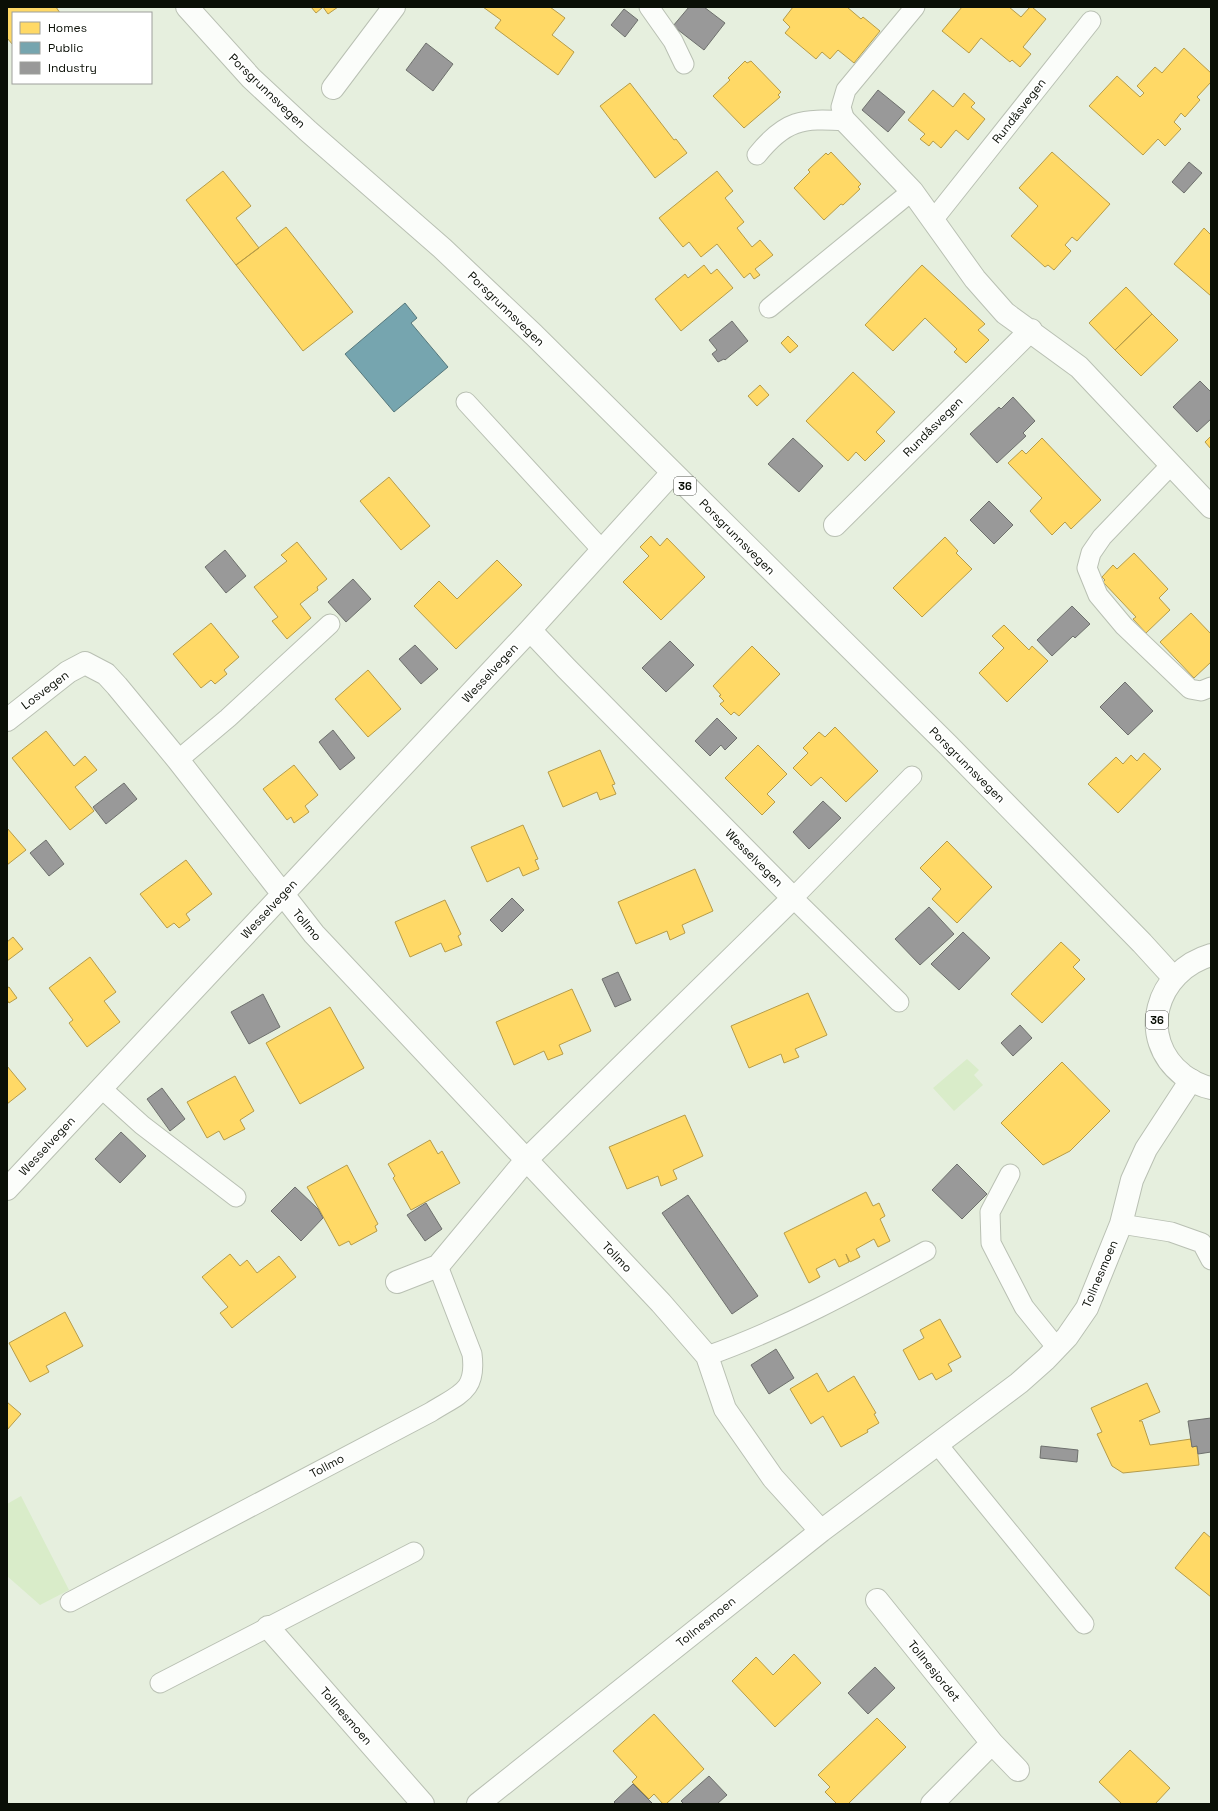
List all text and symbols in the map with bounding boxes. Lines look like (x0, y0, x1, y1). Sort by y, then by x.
legend (12, 12, 152, 84)
text: Homes (48, 20, 87, 36)
text: Public (48, 40, 83, 56)
street label: Porsgrunnsvegen (225, 50, 309, 132)
text: Industry (48, 60, 97, 76)
street label: Rundåsvegen (989, 75, 1049, 147)
street label: Porsgrunnsvegen (464, 268, 548, 350)
street label: Rundåsvegen (900, 394, 966, 460)
road number: 36 (674, 477, 696, 495)
street label: Porsgrunnsvegen (696, 496, 778, 578)
street label: Wesselvegen (458, 640, 522, 706)
street label: Losvegen (18, 667, 72, 713)
street label: Porsgrunnsvegen (926, 724, 1008, 806)
street label: Wesselvegen (722, 826, 786, 890)
street label: Wesselvegen (237, 876, 301, 942)
street label: Tollmo (289, 906, 325, 944)
road number: 36 (1146, 1011, 1168, 1029)
street label: Wesselvegen (15, 1113, 79, 1179)
street label: Tollmo (598, 1238, 636, 1276)
street label: Tollnesmoen (1079, 1238, 1121, 1310)
street label: Tollmo (307, 1450, 347, 1482)
street label: Tollnesmoen (673, 1593, 739, 1651)
street label: Tollnesjordet (904, 1637, 964, 1705)
street label: Tollnesmoen (316, 1684, 376, 1748)

